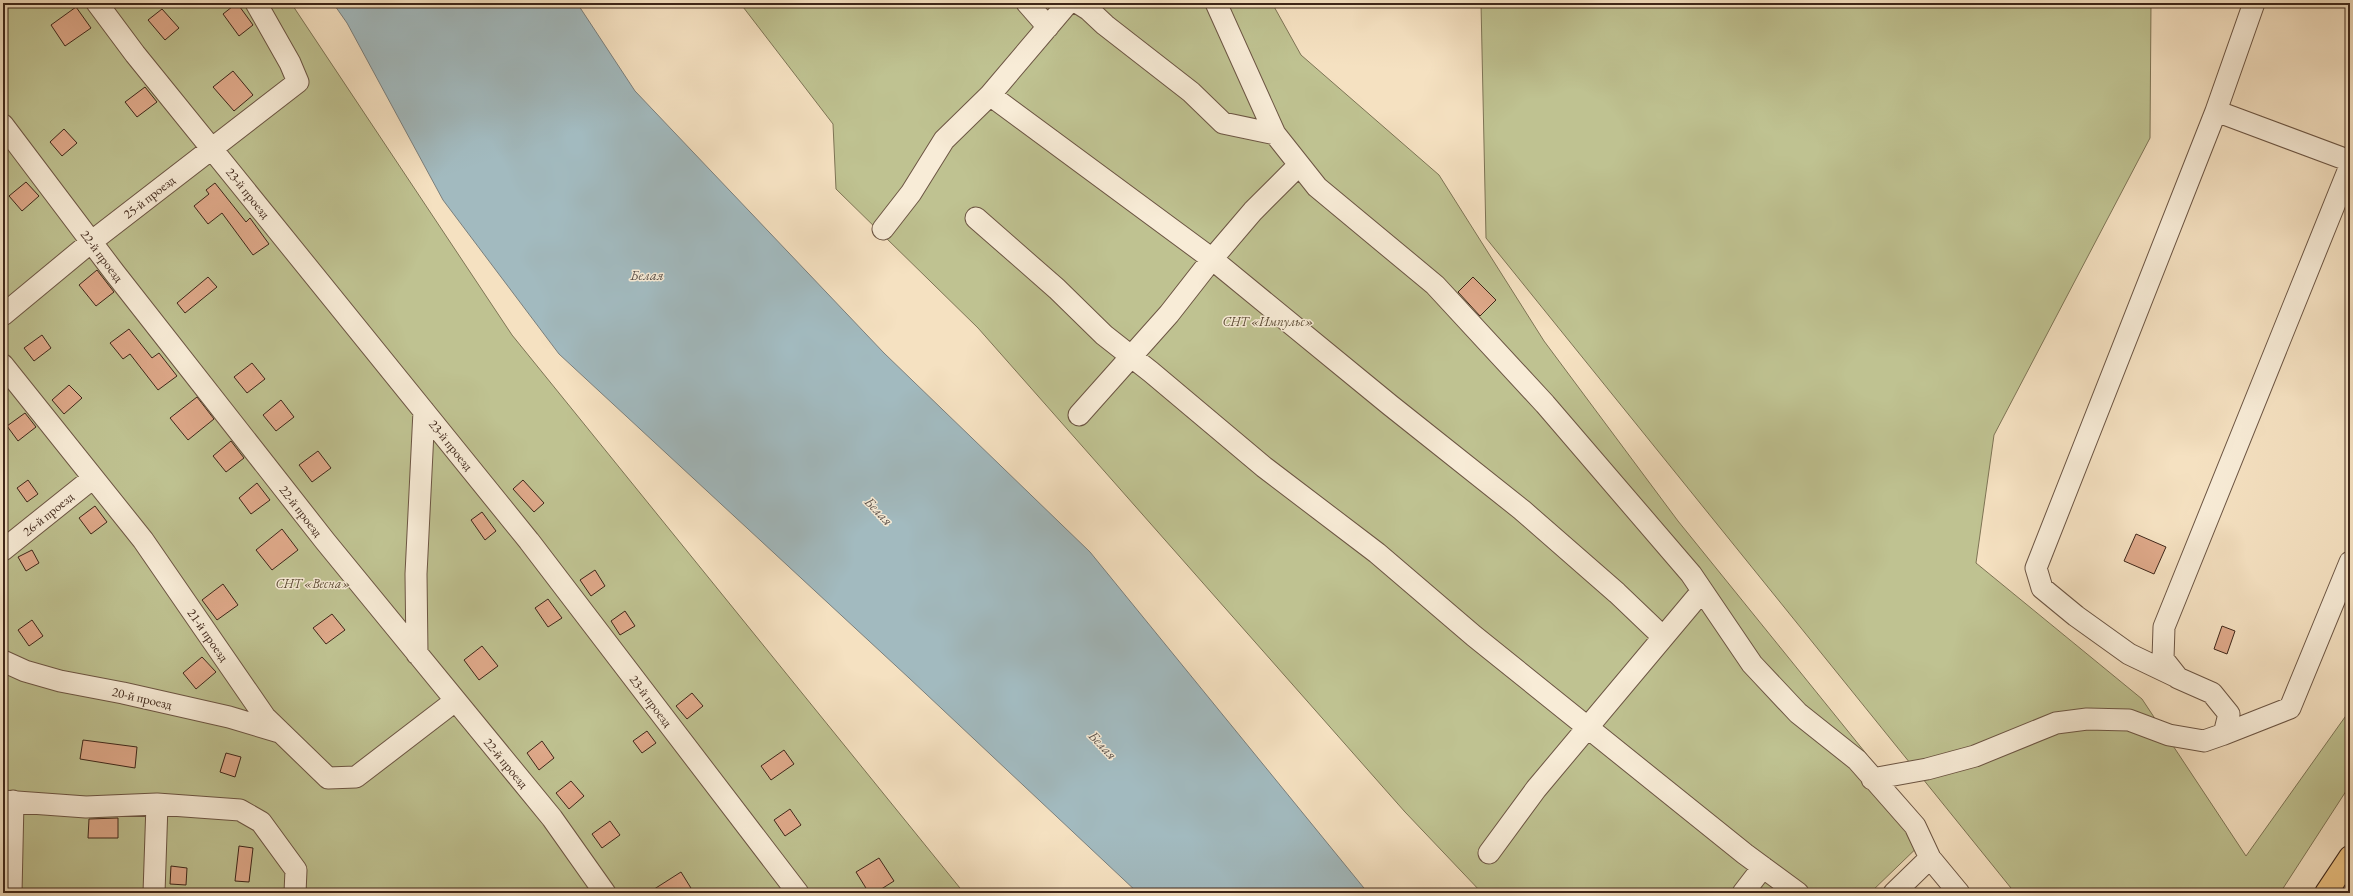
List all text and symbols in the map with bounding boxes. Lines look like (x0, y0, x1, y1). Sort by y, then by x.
street label: 23-й проезд (222, 164, 274, 222)
street label: 25-й проезд (120, 171, 178, 222)
street label: 22-й проезд (77, 227, 127, 286)
water label: Белая (629, 266, 664, 284)
park label: СНТ «Импульс» (1222, 313, 1314, 330)
street label: 23-й проезд (425, 416, 477, 474)
street label: 22-й проезд (276, 482, 327, 540)
street label: 26-й проезд (19, 488, 77, 540)
water label: Белая (860, 492, 897, 529)
park label: СНТ «Весна» (275, 575, 351, 592)
street label: 21-й проезд (184, 605, 233, 665)
street label: 23-й проезд (626, 672, 676, 731)
street label: 20-й проезд (110, 683, 174, 713)
water label: Белая (1084, 726, 1121, 763)
street label: 22-й проезд (480, 734, 532, 792)

